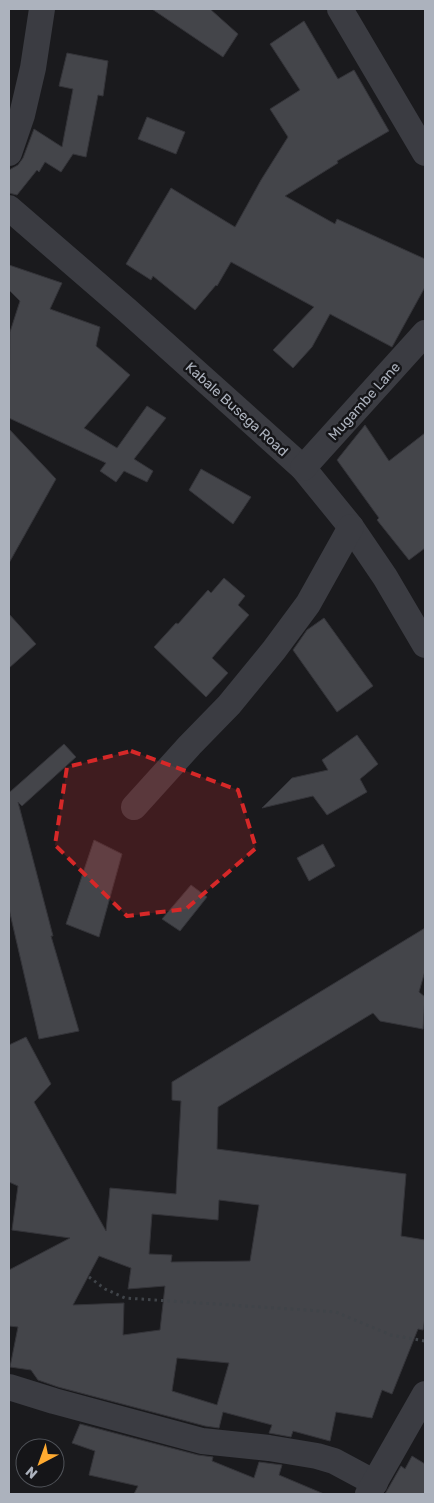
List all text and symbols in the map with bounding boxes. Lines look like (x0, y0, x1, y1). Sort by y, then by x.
street label: Kabale Busega Road (182, 359, 291, 460)
street label: Mugambe Lane (325, 359, 404, 444)
north arrow (15, 1438, 65, 1488)
text: N (22, 1463, 41, 1482)

